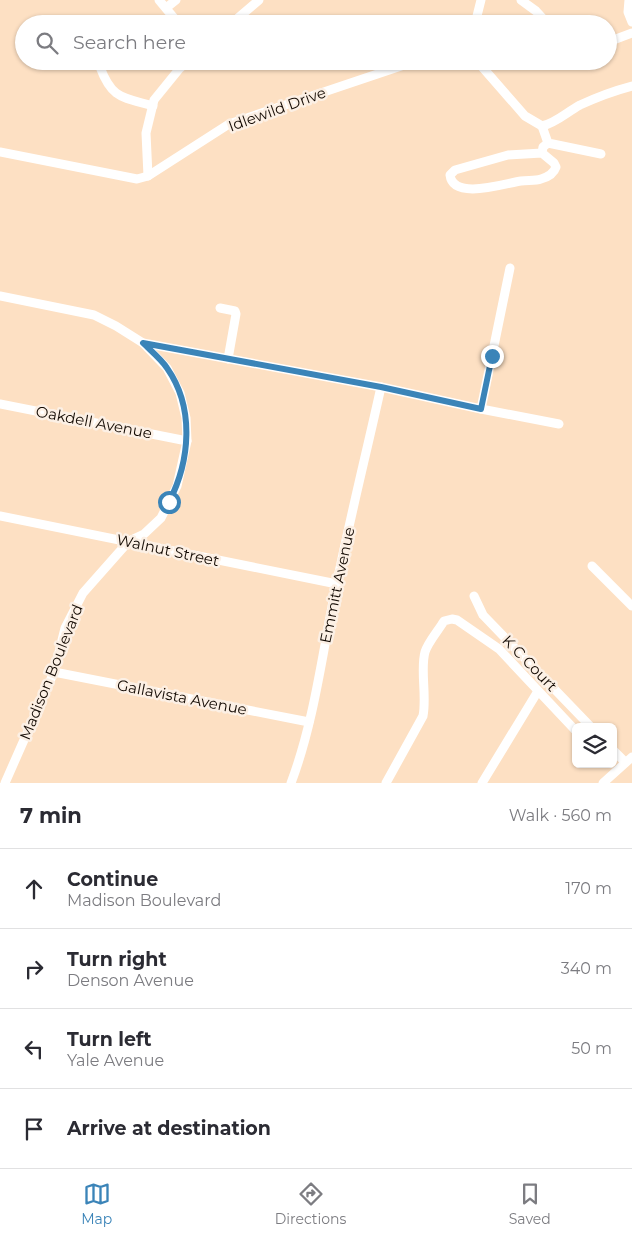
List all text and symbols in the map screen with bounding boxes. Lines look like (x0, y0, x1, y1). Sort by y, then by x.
search box (15, 15, 617, 70)
icon: search (33, 29, 61, 57)
text: Search here (73, 31, 186, 54)
street label: Idlewild Drive (226, 83, 328, 135)
route end (481, 345, 504, 368)
street label: Oakdell Avenue (34, 401, 154, 443)
route start (158, 491, 181, 514)
street label: Emmitt Avenue (315, 525, 359, 645)
street label: Walnut Street (115, 530, 221, 570)
street label: Madison Boulevard (15, 601, 87, 743)
street label: K C Court (498, 631, 562, 695)
street label: Gallavista Avenue (115, 675, 249, 719)
map controls (572, 723, 617, 768)
button: layers (572, 723, 617, 768)
text: 7 min (20, 803, 82, 828)
text: Walk · 560 m (509, 806, 612, 825)
text: Continue (67, 868, 158, 891)
icon: ahead (20, 875, 48, 903)
text: 170 m (565, 879, 612, 898)
text: Madison Boulevard (67, 891, 221, 910)
text: Turn right (67, 948, 167, 971)
icon: right (20, 955, 48, 983)
text: 340 m (561, 959, 612, 978)
text: Denson Avenue (67, 971, 194, 990)
text: Turn left (67, 1028, 152, 1051)
icon: left (20, 1035, 48, 1063)
text: 50 m (571, 1039, 612, 1058)
text: Yale Avenue (67, 1051, 164, 1070)
icon: arrive (20, 1115, 48, 1143)
text: Arrive at destination (67, 1117, 271, 1140)
tab: Map (81, 1180, 112, 1228)
tab: Directions (275, 1180, 346, 1228)
tab: Saved (509, 1180, 551, 1228)

